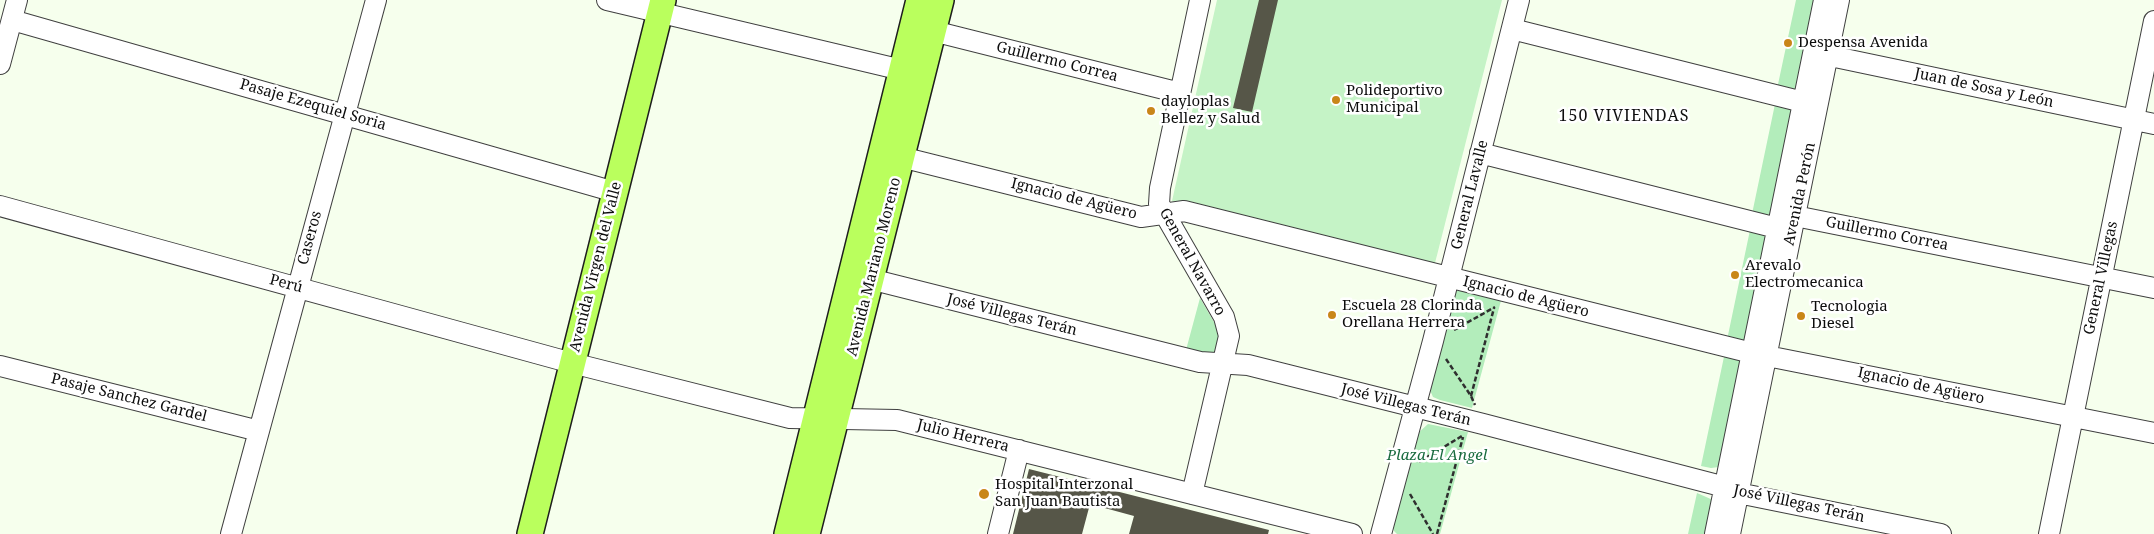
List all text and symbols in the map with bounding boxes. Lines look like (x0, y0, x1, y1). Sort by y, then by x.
place label: Despensa Avenida (1798, 34, 1928, 52)
marker: Despensa Avenida (1782, 37, 1794, 49)
street label: Guillermo Correa (994, 38, 1120, 86)
street label: Juan de Sosa y León (1913, 64, 2055, 112)
street label: Pasaje Ezequiel Soria (238, 75, 388, 135)
place label: Polideportivo Municipal (1346, 82, 1443, 117)
place label: dayloplas Bellez y Salud (1161, 93, 1260, 128)
marker: Polideportivo Municipal (1330, 94, 1342, 106)
marker: dayloplas Bellez y Salud (1145, 105, 1157, 117)
district label: 150 VIVIENDAS (1557, 106, 1691, 126)
street label: General Lavalle (1448, 138, 1492, 252)
street label: Avenida Perón (1780, 141, 1820, 247)
street label: Ignacio de Agüero (1009, 175, 1139, 223)
street label: Avenida Mariano Moreno (843, 176, 905, 358)
street label: Avenida Virgen del Valle (566, 180, 626, 354)
street label: General Navarro (1155, 205, 1229, 319)
street label: Caseros (294, 209, 326, 267)
street label: Guillermo Correa (1824, 213, 1950, 255)
street label: General Villegas (2080, 220, 2122, 336)
place label: Arevalo Electromecanica (1745, 257, 1864, 292)
marker: Arevalo Electromecanica (1729, 269, 1741, 281)
street label: Perú (267, 271, 305, 297)
street label: Ignacio de Agüero (1461, 273, 1591, 321)
street label: José Villegas Terán (945, 290, 1079, 340)
place label: Escuela 28 Clorinda Orellana Herrera (1342, 297, 1482, 332)
place label: Tecnologia Diesel (1811, 298, 1888, 333)
marker: Escuela 28 Clorinda Orellana Herrera (1326, 309, 1338, 321)
marker: Tecnologia Diesel (1795, 310, 1807, 322)
street label: Ignacio de Agüero (1856, 364, 1986, 408)
street label: Pasaje Sanchez Gardel (49, 370, 209, 426)
street label: José Villegas Terán (1339, 380, 1473, 430)
street label: Julio Herrera (915, 416, 1011, 456)
park label: Plaza El Angel (1387, 447, 1487, 465)
place label: Hospital Interzonal San Juan Bautista (995, 476, 1133, 511)
street label: José Villegas Terán (1732, 481, 1866, 527)
marker: Hospital Interzonal San Juan Bautista (977, 487, 991, 501)

